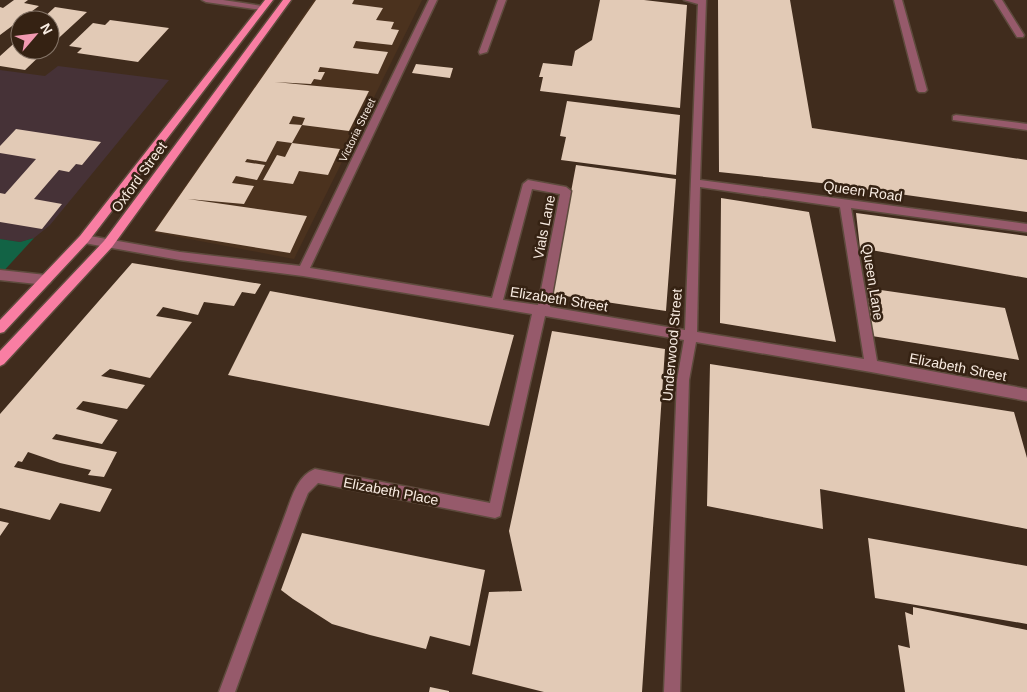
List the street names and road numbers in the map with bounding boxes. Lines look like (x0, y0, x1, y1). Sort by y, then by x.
street label: Victoria Street (337, 96, 377, 164)
street label: Oxford Street (108, 139, 170, 215)
street label: Queen Road (823, 178, 903, 204)
street label: Vials Lane (530, 193, 558, 260)
street label: Queen Lane (859, 243, 887, 322)
street label: Elizabeth Street (509, 283, 609, 315)
street label: Underwood Street (659, 288, 685, 402)
street label: Elizabeth Street (908, 350, 1008, 384)
street label: Elizabeth Place (342, 474, 440, 508)

